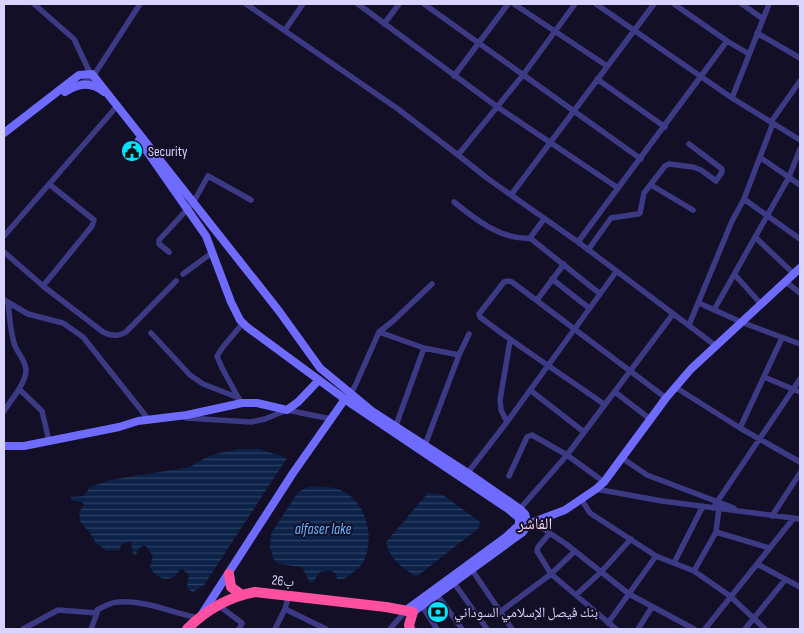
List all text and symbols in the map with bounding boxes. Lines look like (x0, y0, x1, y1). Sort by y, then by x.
public building icon: Security (120, 139, 144, 163)
place label: Security (148, 143, 188, 160)
district label: الفاشر (517, 515, 552, 534)
water label: alfaser lake (295, 520, 351, 539)
street label: 26ب (271, 571, 295, 591)
bank icon: بنك فيصل الإسلامي السوداني (426, 600, 450, 624)
place label: بنك فيصل الإسلامي السوداني (454, 604, 598, 623)

